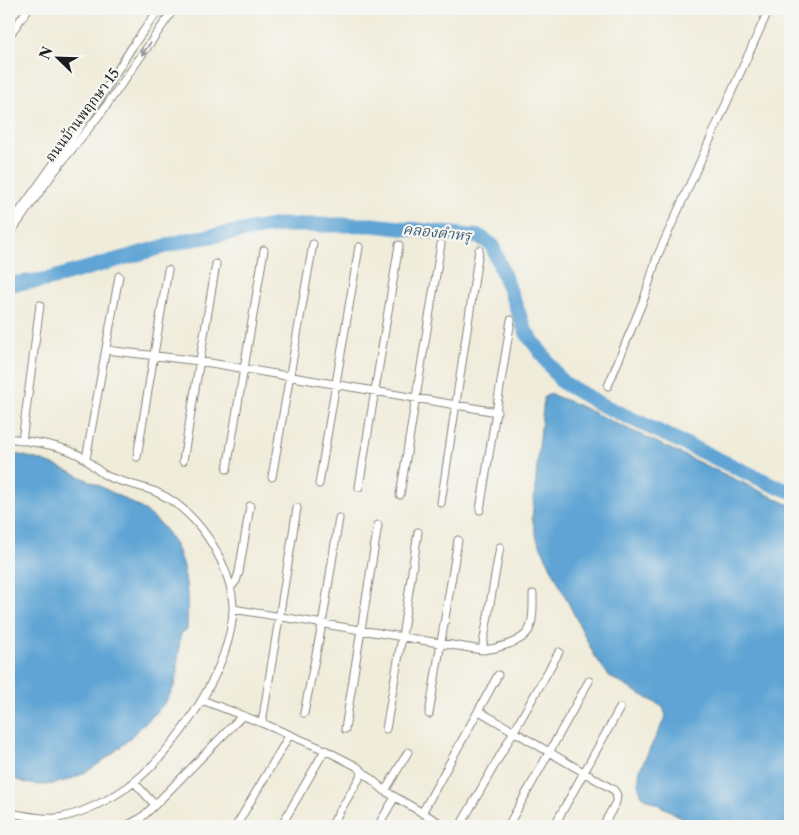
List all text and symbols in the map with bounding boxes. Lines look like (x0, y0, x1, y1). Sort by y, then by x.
north arrow (32, 32, 82, 82)
one-way arrow (141, 41, 151, 55)
text: N (35, 44, 57, 62)
street label: ถนนบ้านพฤกษา 15 (41, 65, 123, 165)
water label: คลองตำหรุ (402, 219, 474, 246)

